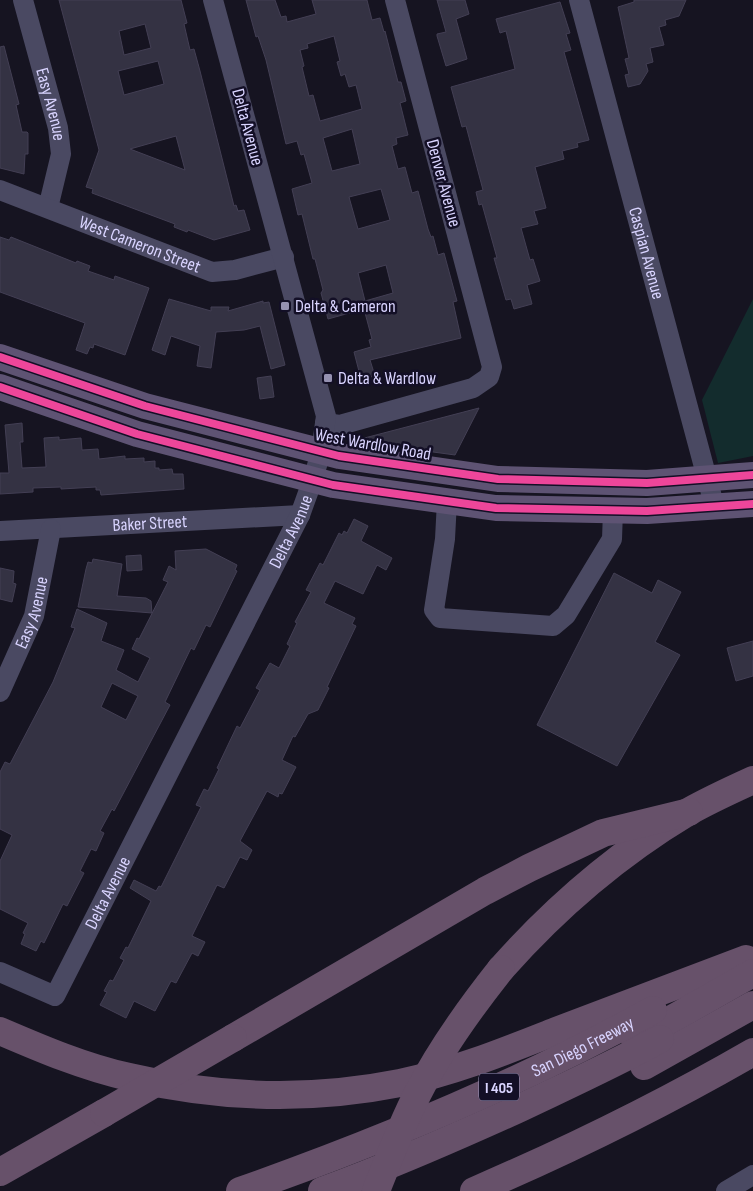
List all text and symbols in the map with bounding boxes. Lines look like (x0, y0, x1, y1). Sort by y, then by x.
street label: Easy Avenue (31, 66, 69, 142)
street label: Delta Avenue (227, 86, 268, 168)
street label: Denver Avenue (422, 137, 465, 229)
street label: Caspian Avenue (624, 205, 669, 301)
street label: West Cameron Street (76, 212, 204, 278)
place label: Delta & Cameron (295, 296, 396, 317)
marker: Delta & Cameron (279, 300, 291, 312)
place label: Delta & Wardlow (338, 368, 436, 389)
marker: Delta & Wardlow (322, 372, 334, 384)
street label: West Wardlow Road (313, 424, 433, 465)
street label: Delta Avenue (265, 492, 317, 572)
street label: Baker Street (112, 511, 188, 536)
street label: Easy Avenue (11, 575, 52, 652)
street label: Delta Avenue (81, 853, 135, 933)
street label: San Diego Freeway (528, 1012, 638, 1082)
road number: I 405 (479, 1074, 519, 1100)

